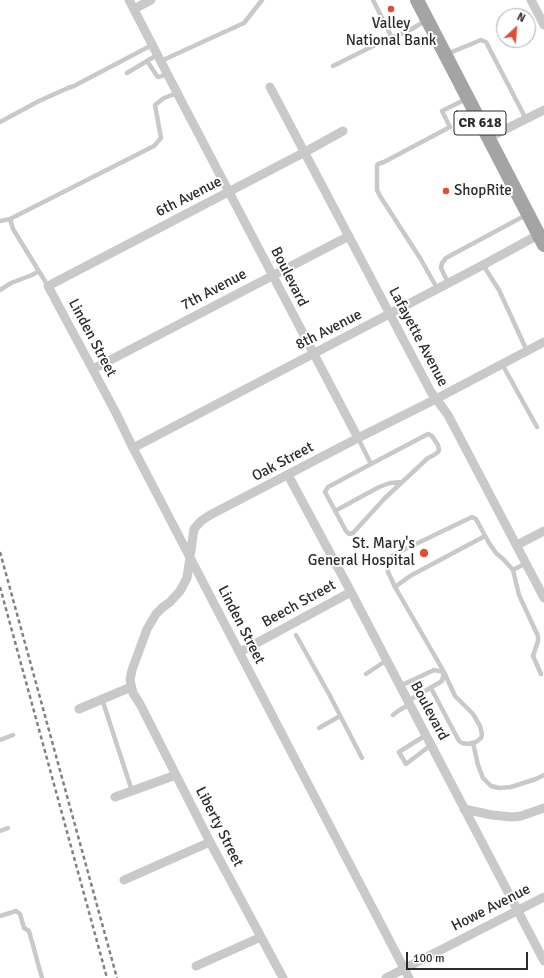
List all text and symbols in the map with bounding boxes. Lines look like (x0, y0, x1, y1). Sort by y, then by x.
marker: Valley National Bank (386, 4, 396, 14)
north arrow (496, 8, 536, 48)
text: N (515, 10, 527, 25)
place label: Valley National Bank (346, 15, 436, 50)
road number: CR 618 (454, 111, 506, 135)
street label: 6th Avenue (153, 173, 225, 221)
place label: ShopRite (454, 182, 512, 200)
marker: ShopRite (441, 186, 451, 196)
street label: Boulevard (266, 244, 312, 310)
street label: 7th Avenue (178, 265, 250, 315)
street label: Lafayette Avenue (384, 284, 452, 390)
street label: Linden Street (64, 296, 120, 380)
street label: 8th Avenue (293, 306, 365, 354)
street label: Oak Street (249, 438, 317, 486)
place label: St. Mary's General Hospital (308, 535, 415, 570)
marker: St. Mary's General Hospital (418, 547, 430, 559)
street label: Beech Street (259, 576, 339, 632)
street label: Linden Street (213, 583, 269, 667)
street label: Boulevard (406, 678, 452, 744)
street label: Liberty Street (191, 784, 247, 870)
street label: Howe Avenue (449, 880, 533, 936)
scale bar (408, 944, 530, 970)
text: 100 m (413, 951, 445, 966)

